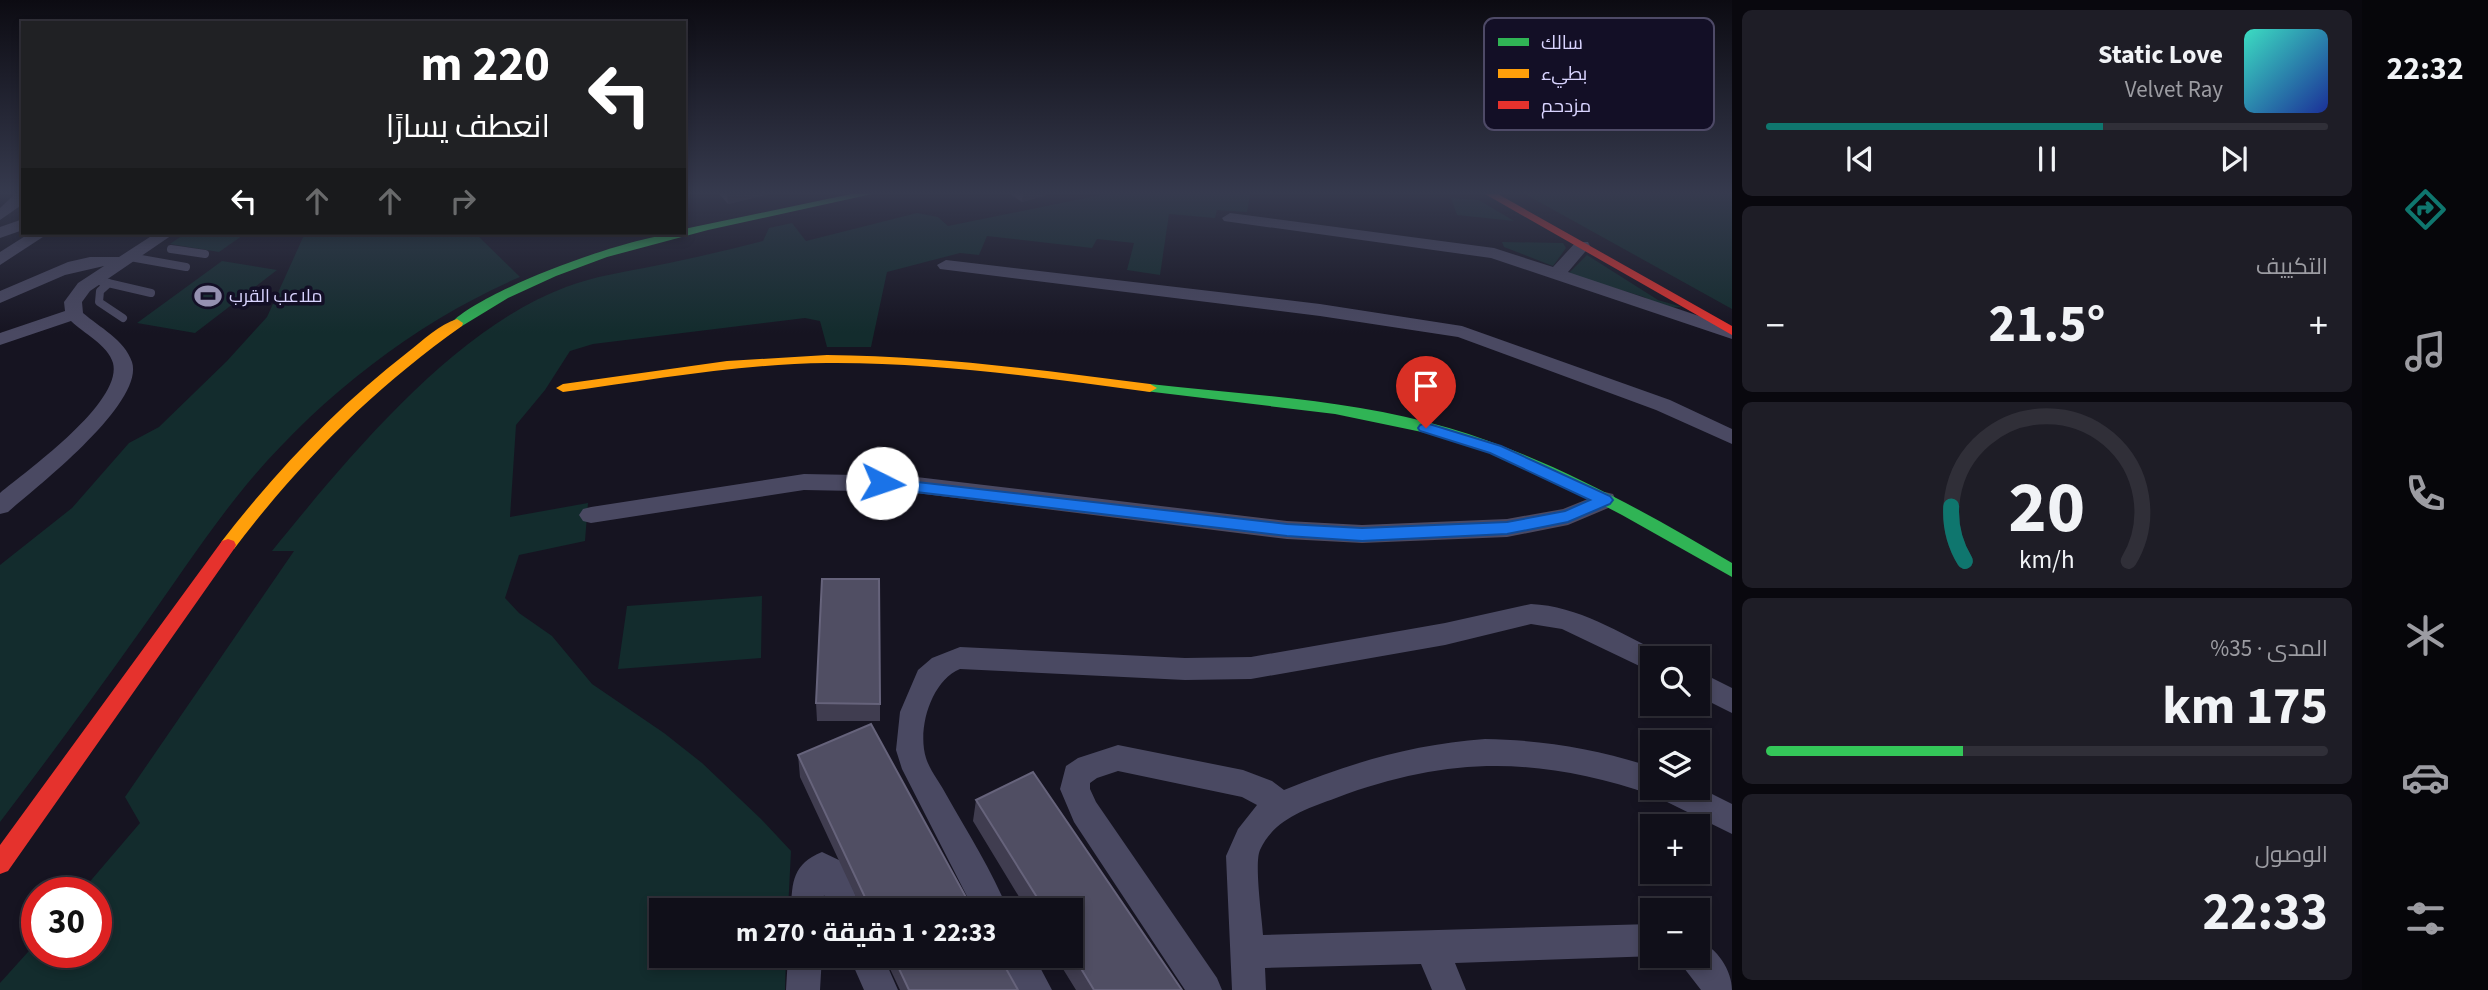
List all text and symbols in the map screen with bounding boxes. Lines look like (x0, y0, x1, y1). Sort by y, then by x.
legend (1484, 18, 1714, 130)
text: 220 m (421, 30, 550, 100)
text: سالك (1541, 30, 1583, 57)
text: Static Love (2098, 36, 2223, 73)
text: 22:32 (2386, 46, 2464, 92)
icon: left (574, 49, 665, 140)
text: بطيء (1541, 61, 1587, 88)
text: Velvet Ray (2125, 73, 2223, 106)
text: مزدحم (1541, 93, 1591, 120)
text: انعطف يسارًا (386, 104, 550, 150)
icon: previous (1841, 140, 1879, 178)
icon: pause (2028, 140, 2066, 178)
icon: next (2215, 140, 2253, 178)
icon: left (225, 182, 263, 220)
icon: ahead (298, 182, 336, 220)
icon: ahead (371, 182, 409, 220)
icon: right (444, 182, 482, 220)
icon: directions (2401, 185, 2450, 234)
text: التكييف (2256, 250, 2328, 283)
sports icon: ملاعب القرب (193, 281, 223, 311)
place label: ملاعب القرب (229, 284, 323, 309)
text: 21.5° (1989, 288, 2105, 362)
text: − (1766, 299, 1785, 353)
text: + (2309, 299, 2328, 353)
icon: music (2401, 327, 2450, 376)
pin (1396, 356, 1456, 428)
icon: arrive (1407, 367, 1445, 405)
position arrow (845, 446, 919, 520)
text: 20 (2009, 456, 2085, 560)
icon: phone (2401, 469, 2450, 518)
text: km/h (2019, 542, 2075, 578)
icon: climate (2401, 611, 2450, 660)
text: المدى · 35% (2210, 632, 2328, 665)
map controls (1640, 646, 1710, 968)
button: search (1640, 646, 1710, 716)
text: 175 km (2162, 670, 2328, 744)
button: layers (1640, 730, 1710, 800)
icon: car (2401, 753, 2450, 802)
button: + (1640, 814, 1710, 884)
text: الوصول (2255, 838, 2328, 871)
text: 22:33 (2203, 876, 2328, 950)
speed limit sign: 30 (21, 877, 112, 968)
icon: filters (2401, 894, 2450, 943)
button: − (1640, 898, 1710, 968)
text: 22:33 · 1 دقيقة · 270 m (736, 914, 996, 951)

